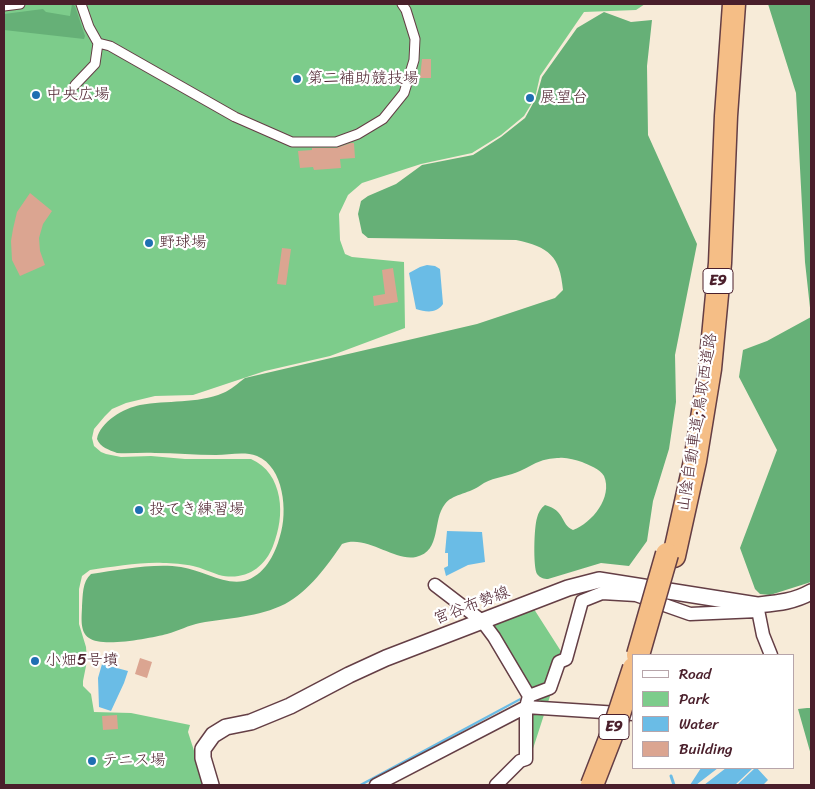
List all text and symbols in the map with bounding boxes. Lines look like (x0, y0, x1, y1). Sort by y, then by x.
place label: 第二補助競技場 (307, 69, 419, 89)
marker: 第二補助競技場 (291, 73, 303, 85)
place label: 中央広場 (46, 85, 110, 105)
place label: 展望台 (540, 88, 588, 108)
marker: 中央広場 (30, 89, 42, 101)
marker: 展望台 (524, 92, 536, 104)
place label: 野球場 (159, 233, 207, 253)
marker: 野球場 (143, 237, 155, 249)
road number: E9 (703, 268, 733, 294)
street label: 山陰自動車道;鳥取西道路 (674, 331, 722, 513)
place label: 投てき練習場 (149, 500, 245, 520)
marker: 投てき練習場 (133, 504, 145, 516)
street label: 宮谷布勢線 (431, 583, 513, 629)
place label: 小畑5号墳 (45, 651, 119, 671)
legend (632, 654, 795, 769)
marker: 小畑5号墳 (29, 655, 41, 667)
text: Road (679, 661, 711, 687)
text: Park (679, 686, 710, 712)
text: Water (679, 711, 719, 737)
road number: E9 (599, 714, 629, 740)
text: Building (679, 736, 733, 762)
place label: テニス場 (102, 751, 166, 771)
marker: テニス場 (86, 755, 98, 767)

